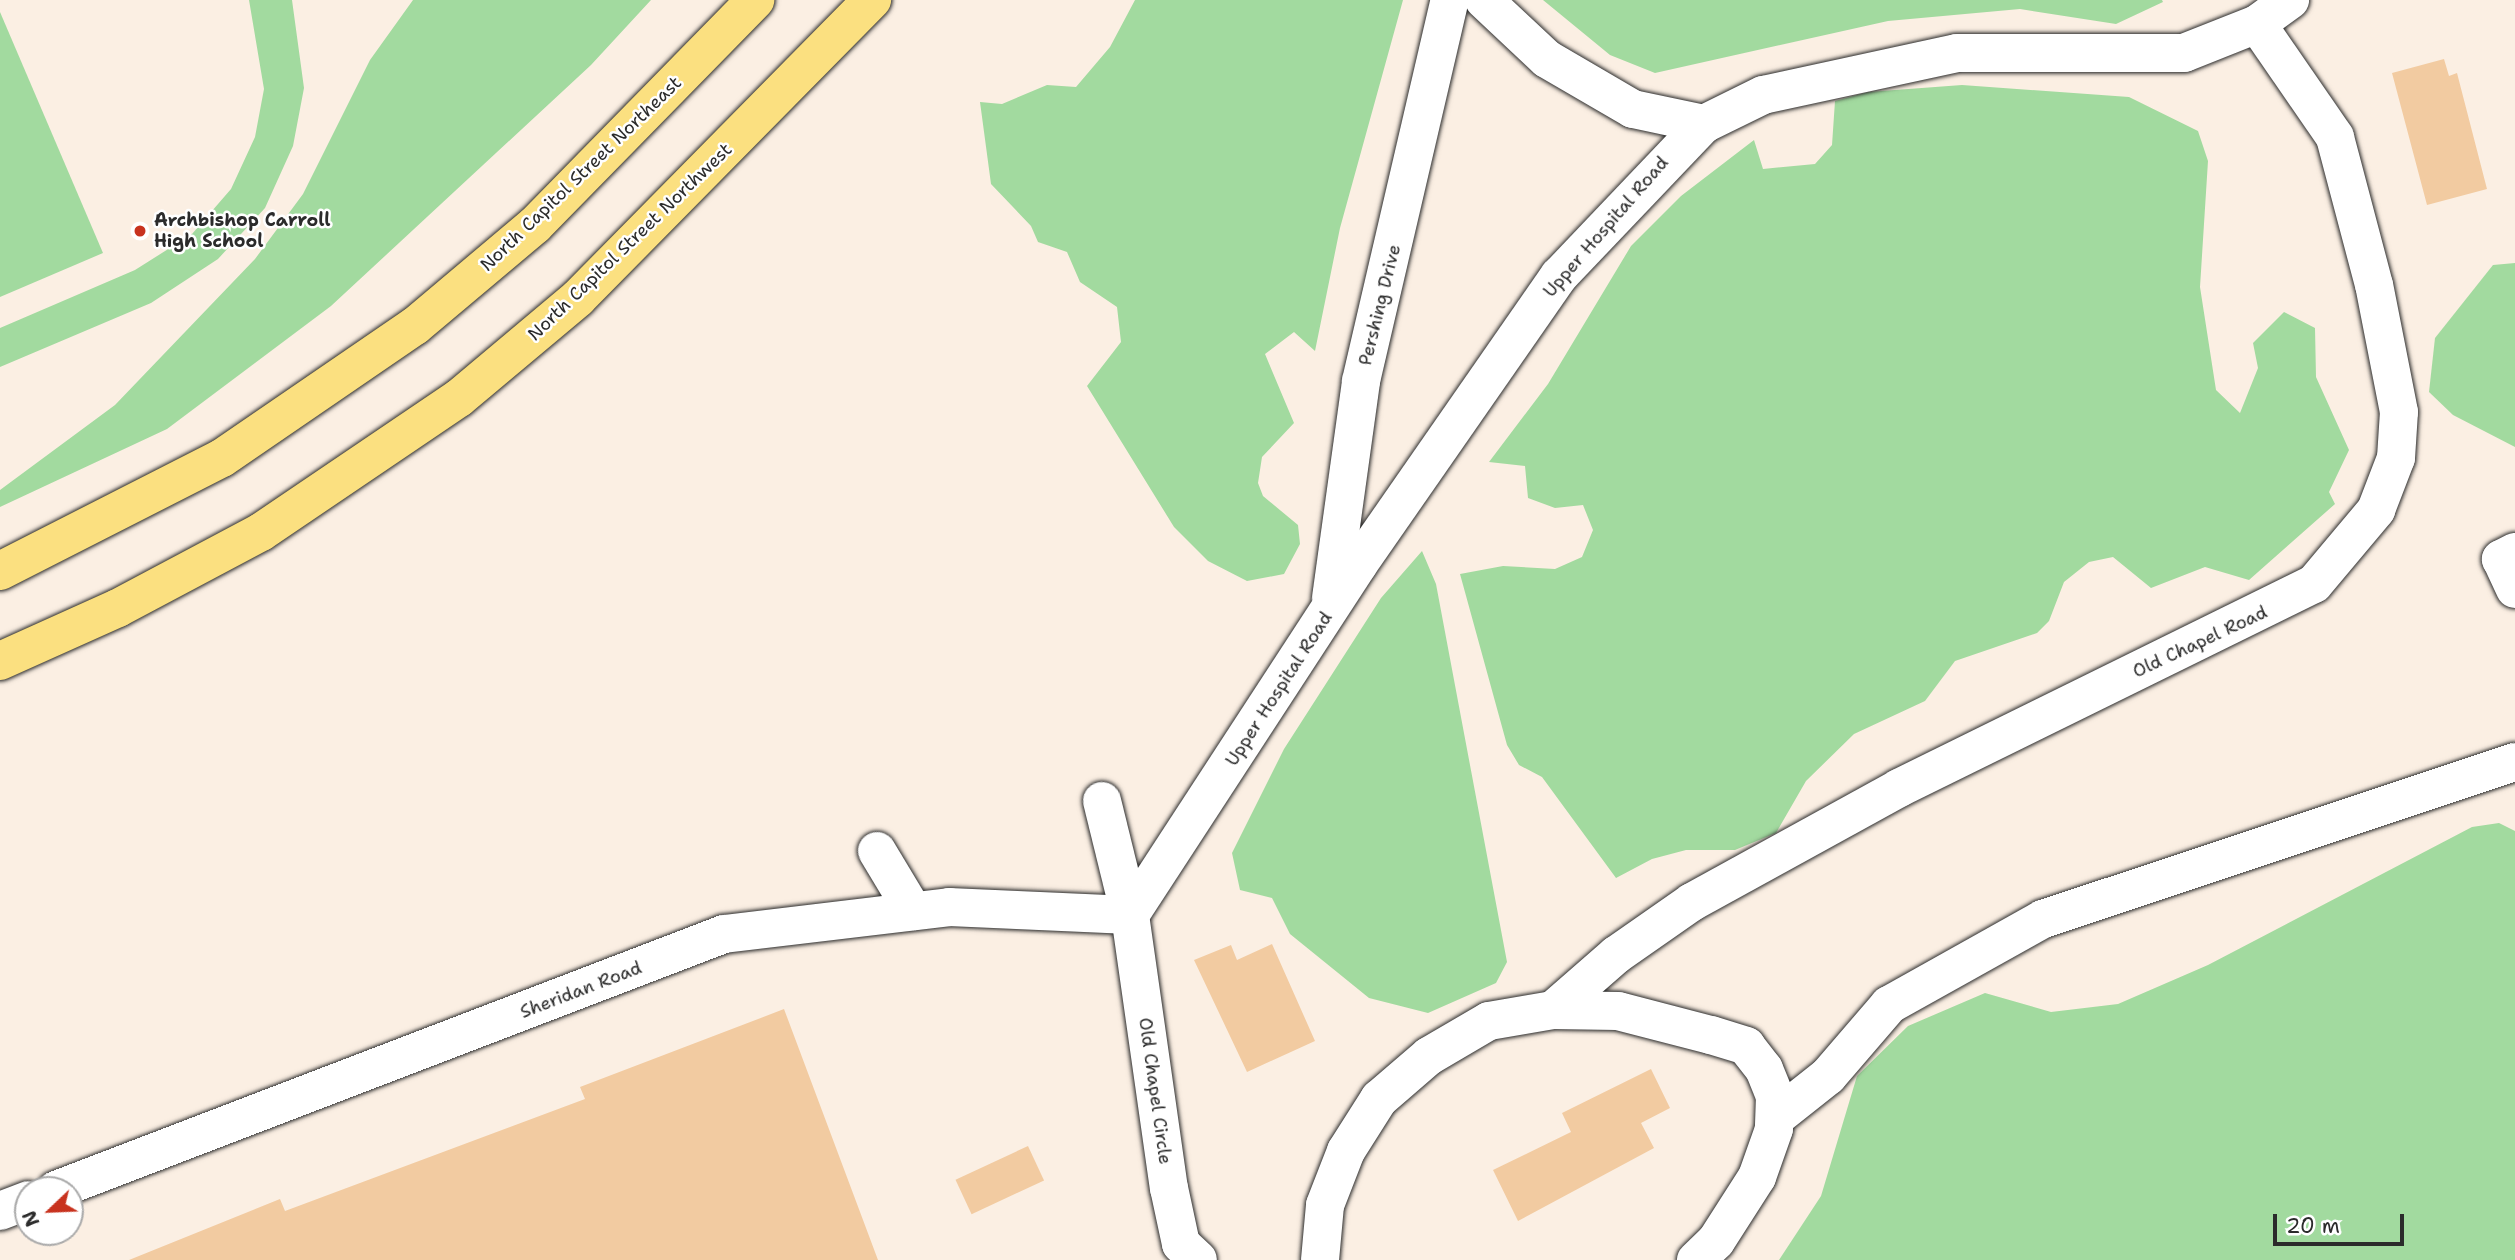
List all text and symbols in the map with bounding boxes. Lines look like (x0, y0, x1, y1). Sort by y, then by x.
street label: North Capitol Street Northeast (476, 72, 686, 276)
street label: North Capitol Street Northwest (524, 139, 736, 345)
street label: Upper Hospital Road (1539, 152, 1673, 302)
place label: Archbishop Carroll High School (154, 210, 331, 252)
marker: Archbishop Carroll High School (132, 223, 148, 239)
street label: Pershing Drive (1355, 242, 1405, 368)
street label: Old Chapel Road (2129, 601, 2271, 683)
street label: Upper Hospital Road (1221, 608, 1337, 770)
street label: Sheridan Road (517, 957, 645, 1023)
street label: Old Chapel Circle (1134, 1016, 1176, 1166)
north arrow (14, 1176, 84, 1246)
scale bar (2277, 1200, 2408, 1244)
text: N (17, 1207, 45, 1230)
text: 20 m (2286, 1212, 2340, 1240)

